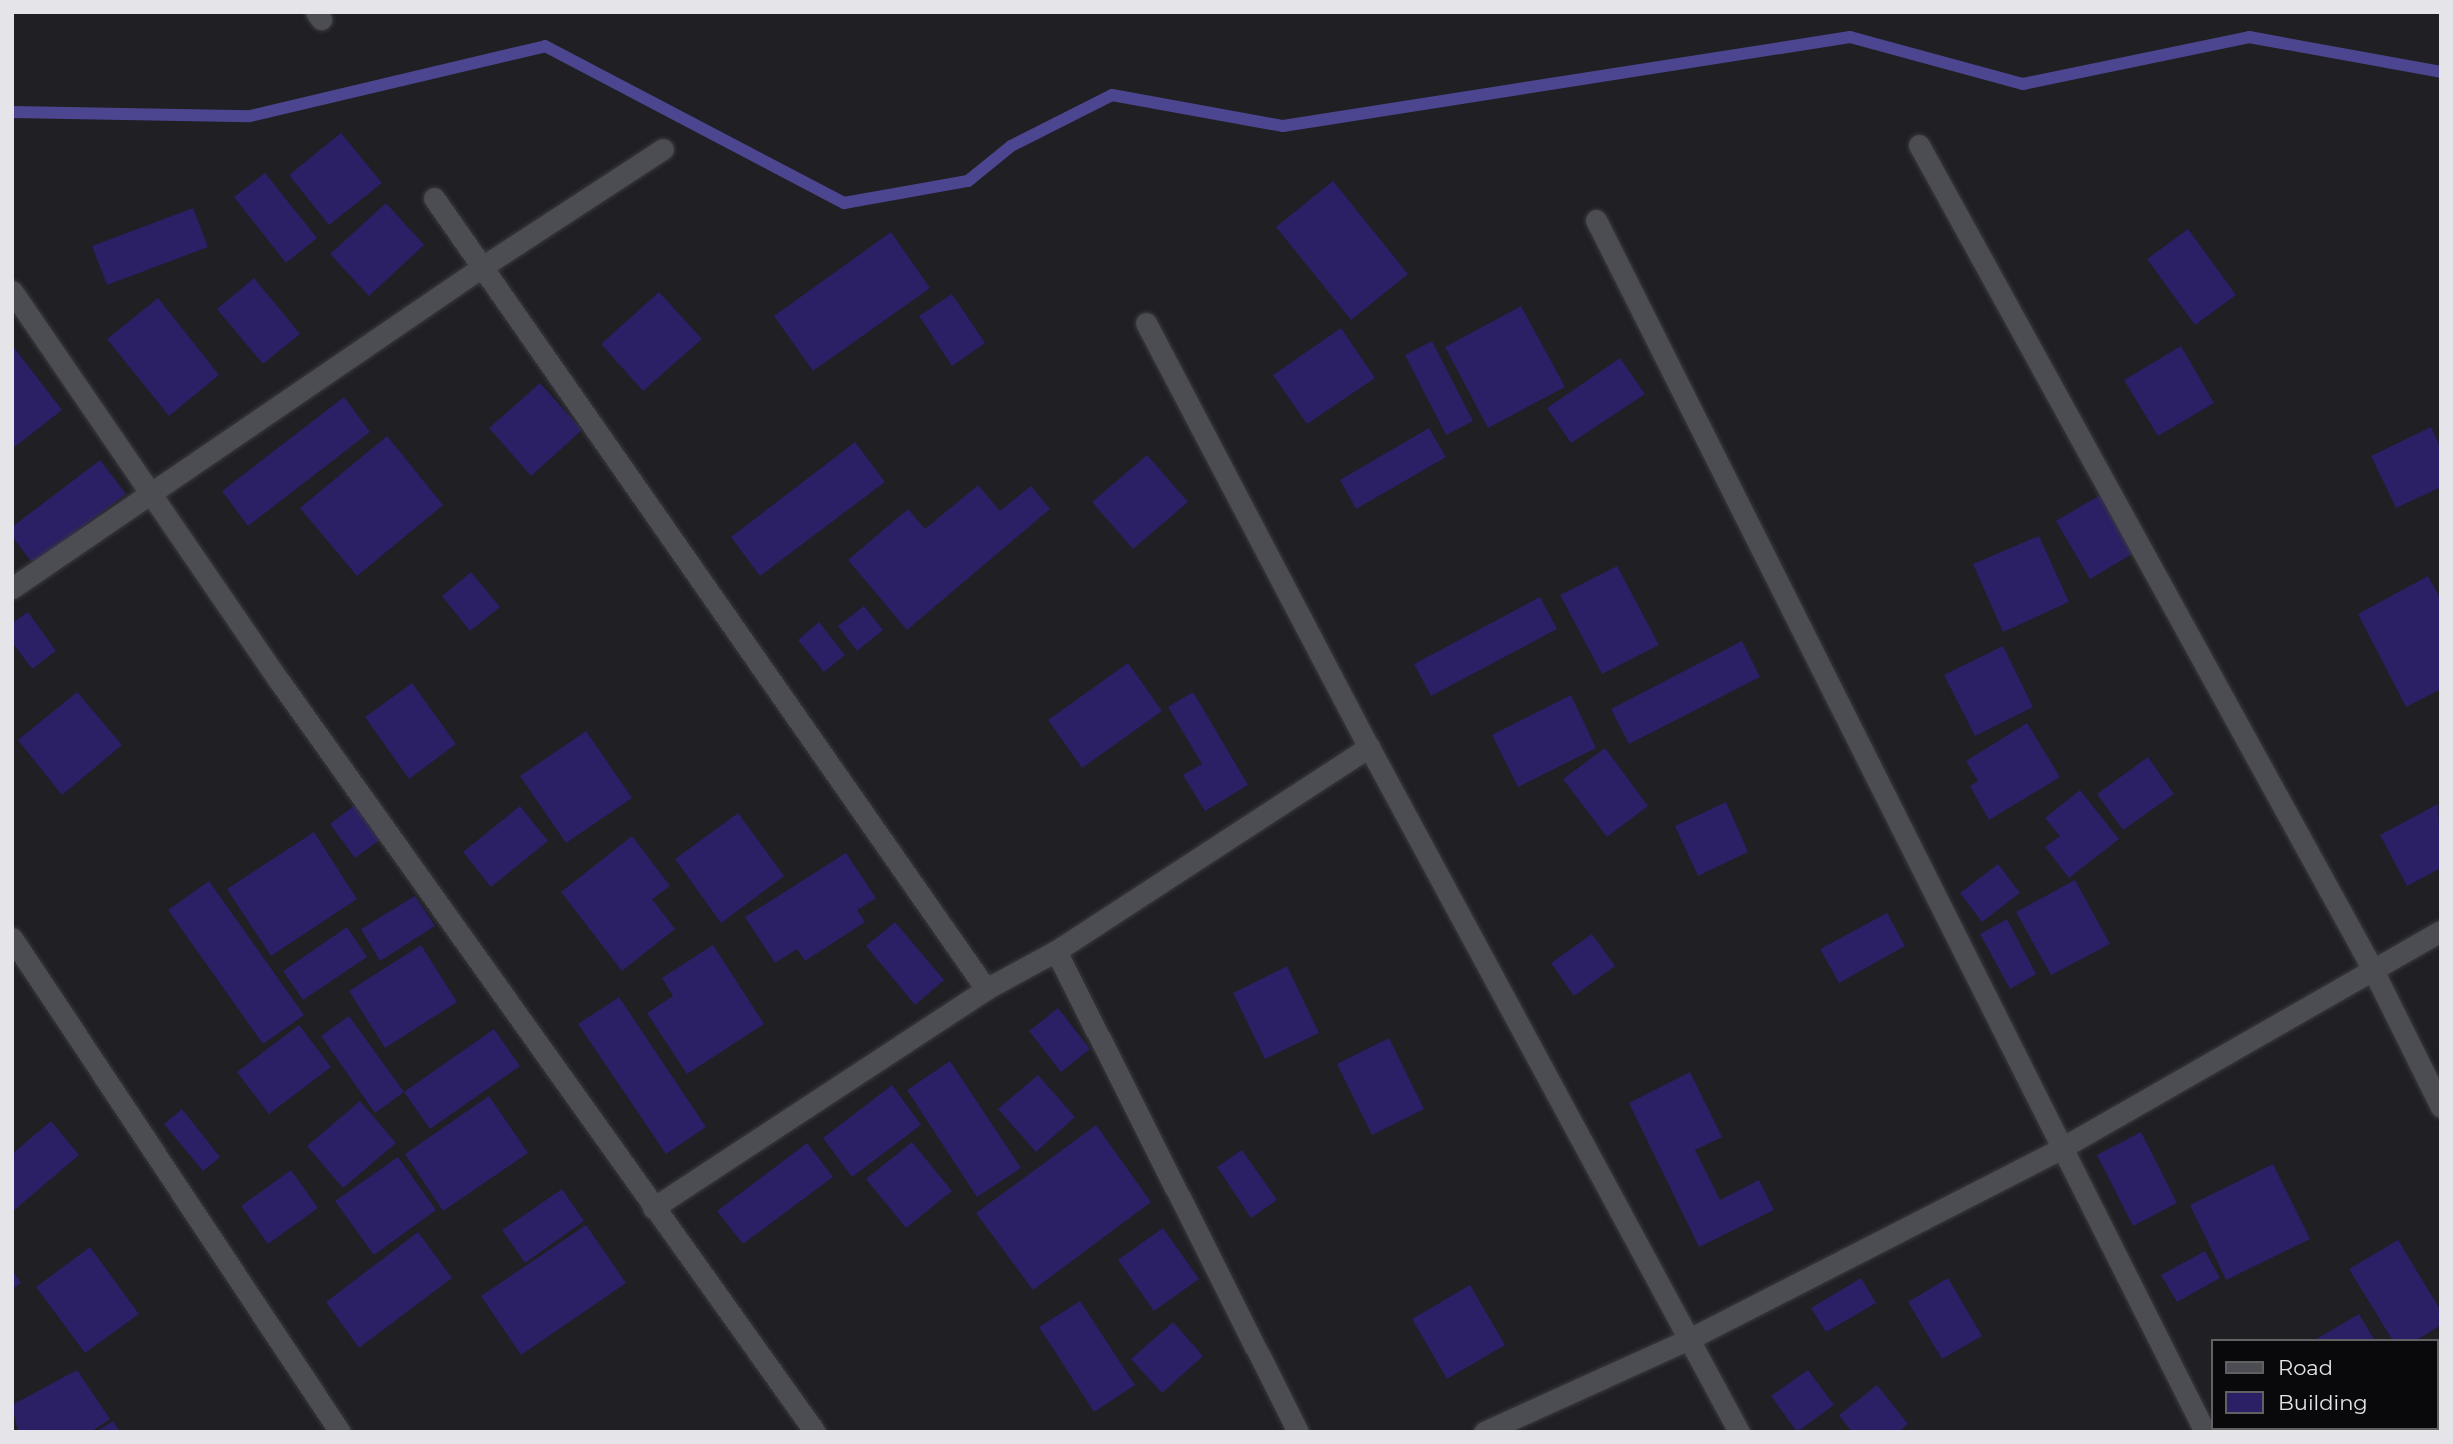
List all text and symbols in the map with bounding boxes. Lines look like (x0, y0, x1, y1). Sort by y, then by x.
legend (2212, 1339, 2439, 1430)
text: Road (2278, 1355, 2333, 1380)
text: Building (2278, 1390, 2368, 1415)

